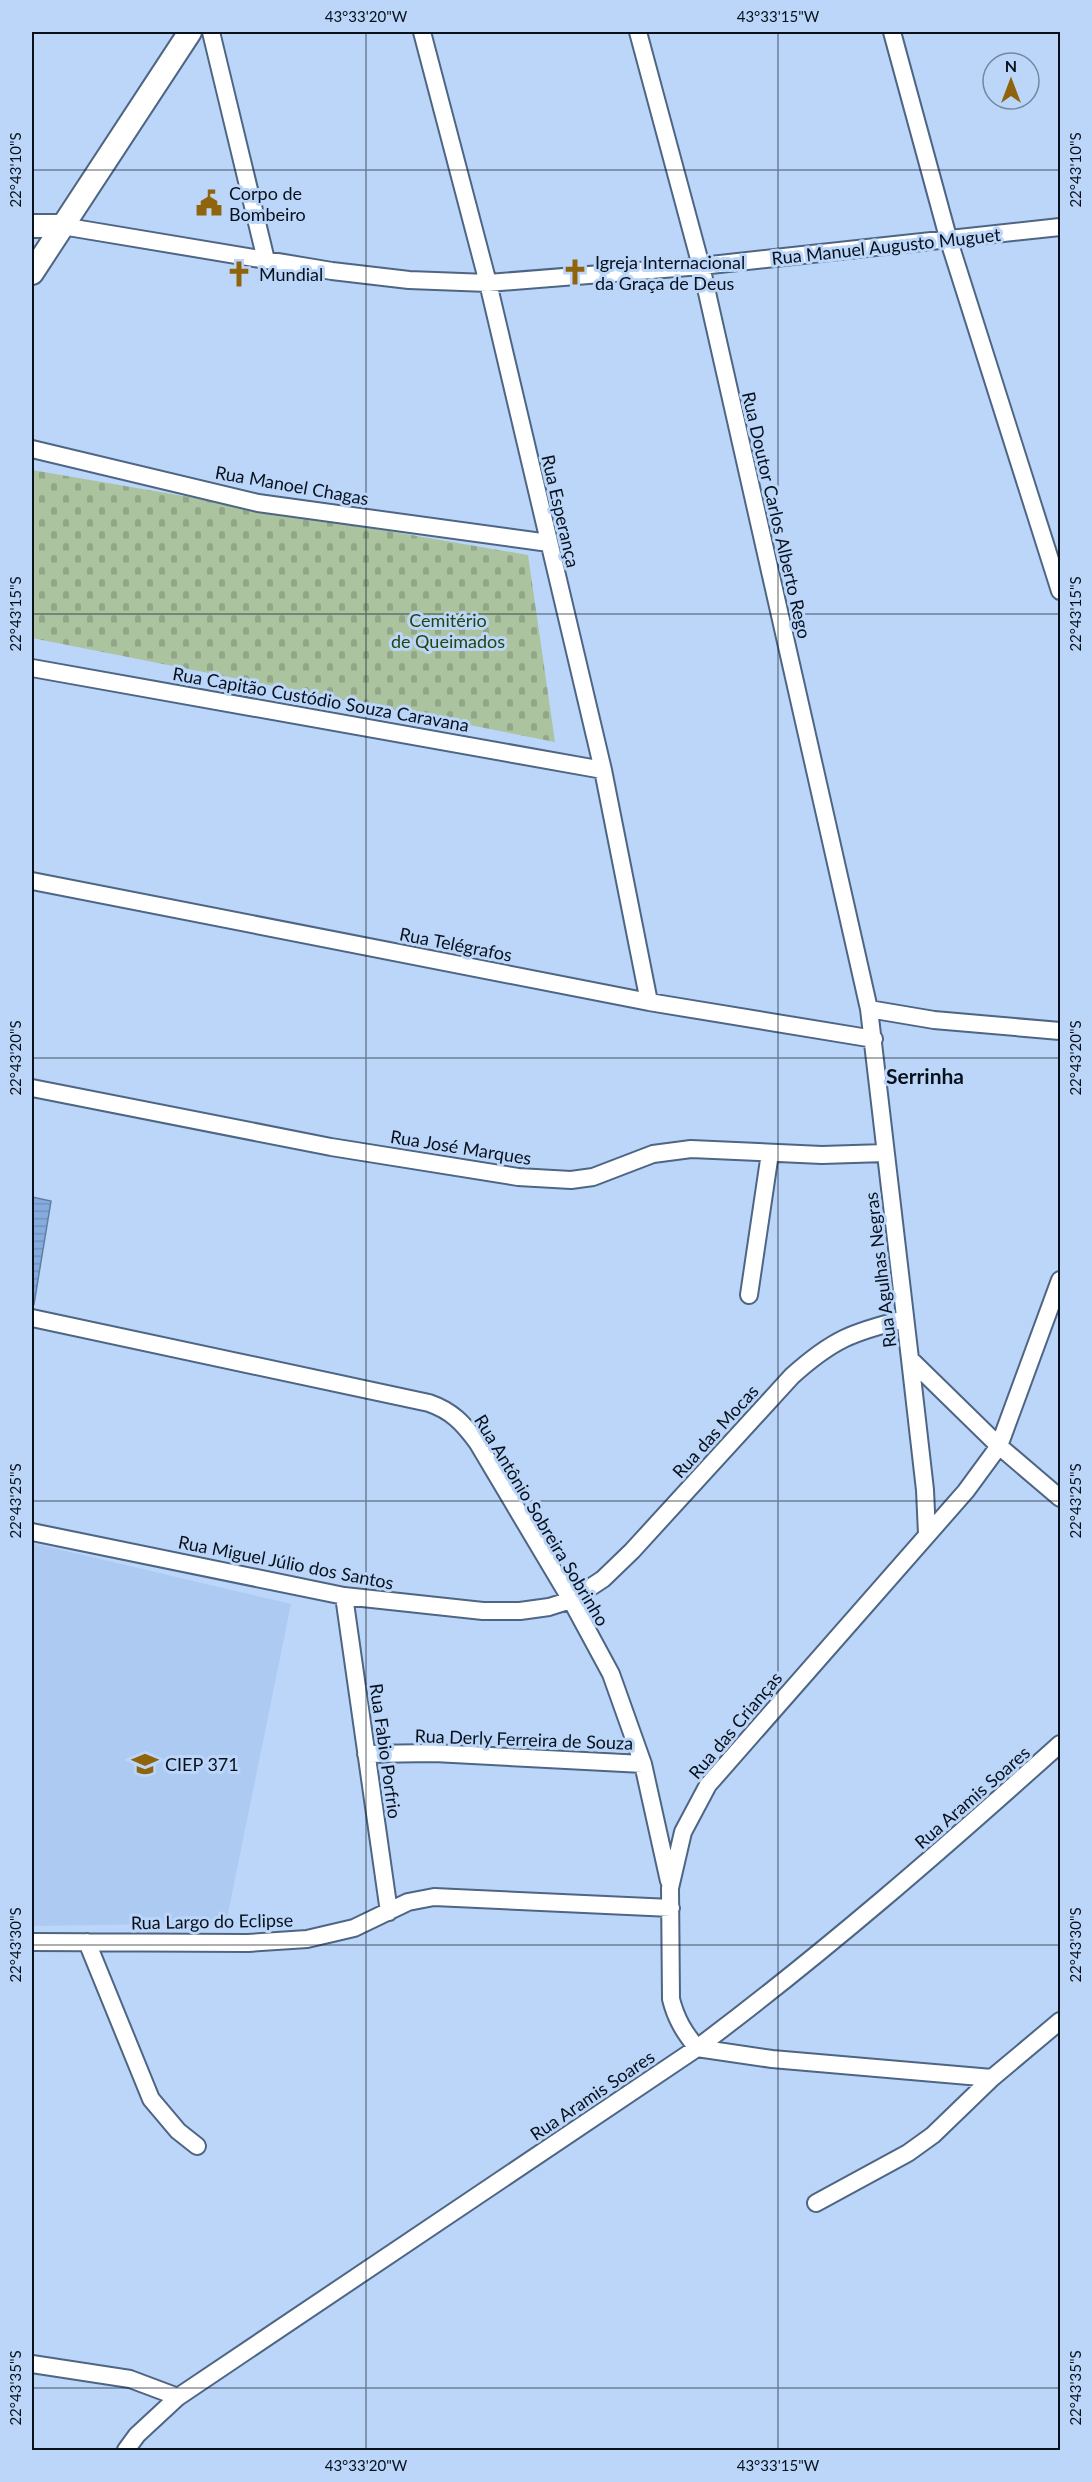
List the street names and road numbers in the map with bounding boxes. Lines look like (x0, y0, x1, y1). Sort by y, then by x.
street label: Rua Manuel Augusto Muguet (770, 223, 1002, 269)
street label: Rua Doutor Carlos Alberto Rego (738, 389, 816, 641)
street label: Rua Esperança (537, 452, 585, 570)
street label: Rua Manoel Chagas (213, 461, 371, 509)
street label: Rua Capitão Custódio Souza Caravana (171, 662, 471, 736)
street label: Rua Telégrafos (398, 922, 514, 966)
street label: Rua José Marques (389, 1125, 533, 1169)
street label: Rua Agulhas Negras (860, 1191, 900, 1349)
street label: Rua das Mocas (667, 1380, 763, 1482)
street label: Rua Antônio Sobreira Sobrinho (470, 1410, 614, 1630)
street label: Rua Miguel Júlio dos Santos (176, 1530, 396, 1594)
street label: Rua das Crianças (684, 1667, 786, 1783)
street label: Rua Fabio Porfrio (366, 1682, 406, 1820)
street label: Rua Derly Ferreira de Souza (414, 1724, 634, 1754)
street label: Rua Aramis Soares (910, 1741, 1034, 1853)
street label: Rua Largo do Eclipse (131, 1909, 293, 1933)
street label: Rua Aramis Soares (526, 2045, 659, 2145)

